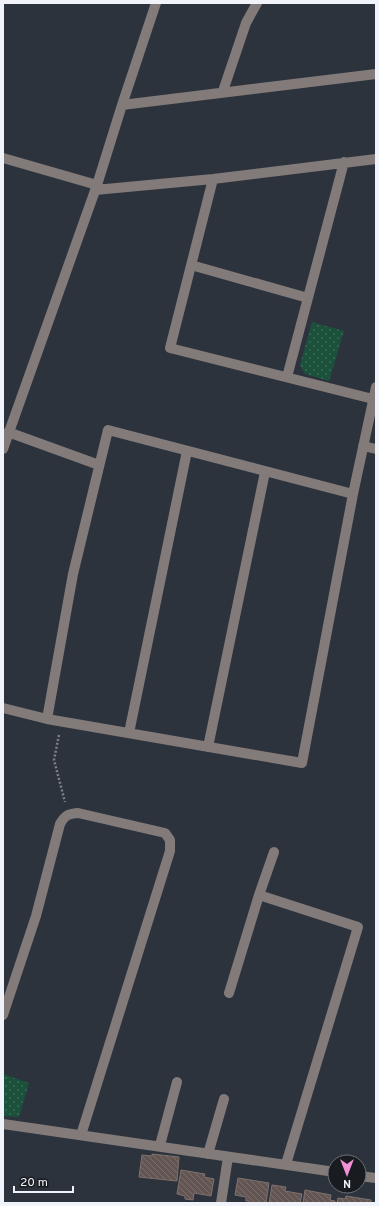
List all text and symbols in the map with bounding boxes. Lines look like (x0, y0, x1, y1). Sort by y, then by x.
north arrow (327, 1154, 367, 1194)
scale bar (14, 1168, 73, 1194)
text: 20 m (20, 1175, 48, 1191)
text: N (343, 1176, 351, 1190)

